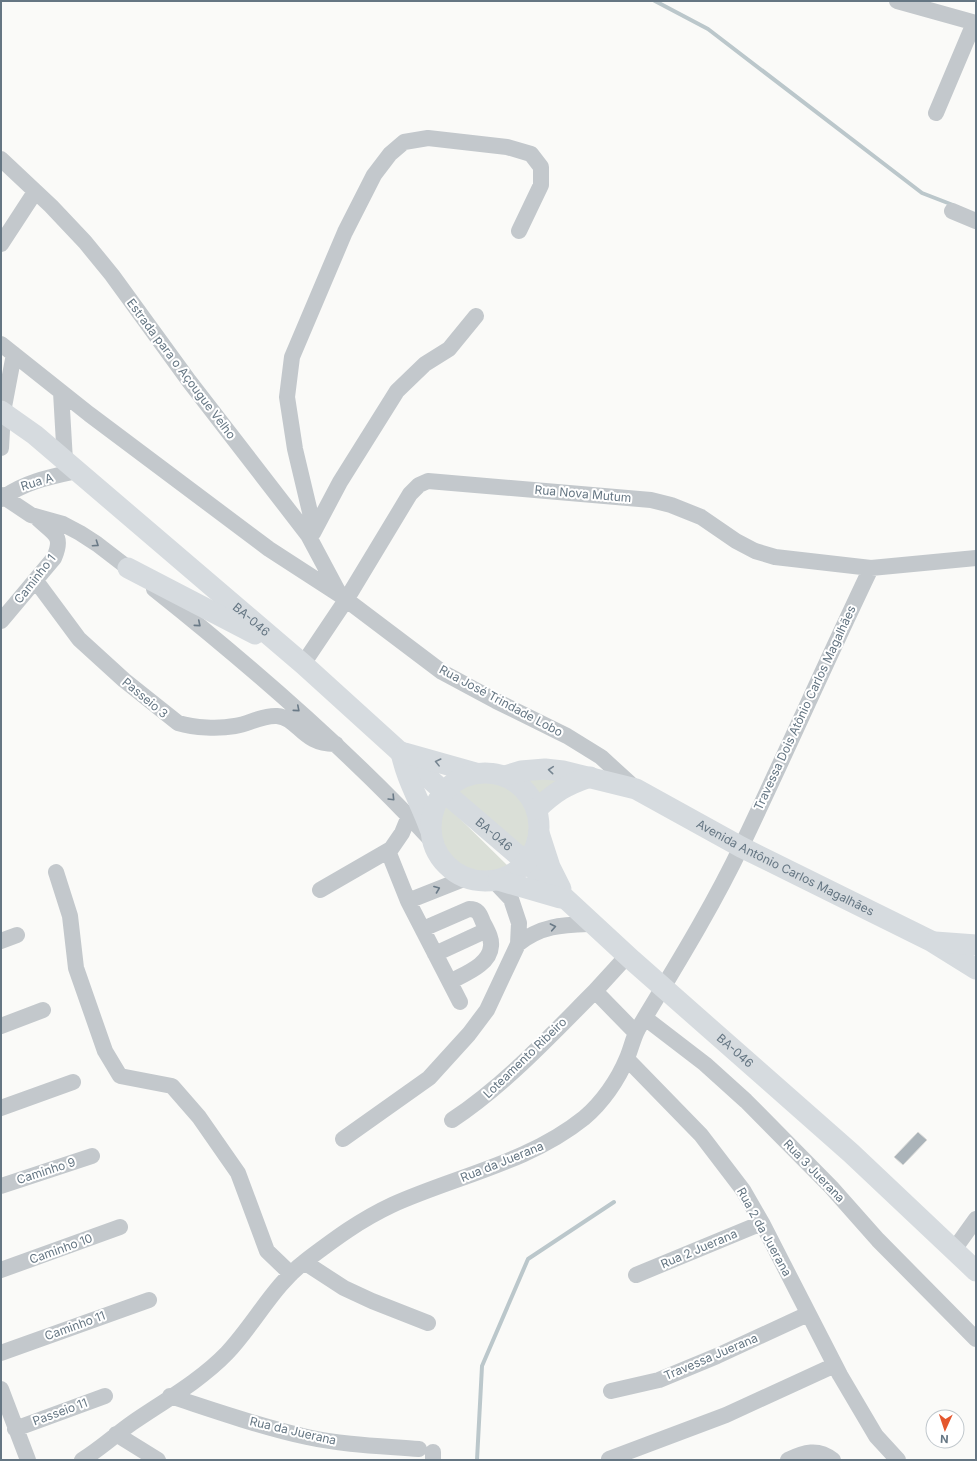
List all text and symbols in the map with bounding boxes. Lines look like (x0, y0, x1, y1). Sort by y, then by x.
street label: Estrada para o Açougue Velho (124, 296, 239, 442)
street label: Rua A (19, 469, 55, 494)
street label: Rua Nova Mutum (534, 482, 632, 505)
one-way arrow (92, 539, 99, 547)
street label: Caminho 1 (11, 551, 59, 606)
street label: BA-046 (230, 599, 273, 639)
street label: Travessa Dois Atônio Carlos Magalhães (750, 603, 859, 813)
one-way arrow (193, 620, 201, 627)
street label: Rua José Trindade Lobo (437, 662, 566, 740)
street label: Passeio 3 (119, 674, 171, 721)
one-way arrow (292, 705, 299, 712)
one-way arrow (435, 759, 442, 767)
one-way arrow (548, 765, 554, 774)
one-way arrow (387, 793, 395, 801)
street label: BA-046 (472, 814, 516, 854)
street label: Avenida Antônio Carlos Magalhães (694, 816, 877, 919)
one-way arrow (433, 885, 440, 893)
one-way arrow (549, 924, 556, 932)
street label: Loteamento Ribeiro (480, 1014, 569, 1101)
street label: BA-046 (714, 1030, 757, 1071)
street label: Rua 3 Juerana (781, 1136, 848, 1205)
street label: Rua da Juerana (458, 1138, 546, 1185)
street label: Caminho 9 (14, 1154, 77, 1187)
street label: Rua 2 da Juerana (734, 1185, 795, 1279)
street label: Rua 2 Juerana (658, 1226, 739, 1271)
street label: Caminho 10 (27, 1230, 94, 1267)
street label: Caminho 11 (42, 1308, 107, 1343)
street label: Travessa Juerana (662, 1330, 760, 1383)
street label: Passeio 11 (30, 1395, 89, 1428)
north arrow (925, 1409, 965, 1449)
street label: Rua da Juerana (248, 1413, 338, 1448)
text: N (940, 1432, 949, 1446)

